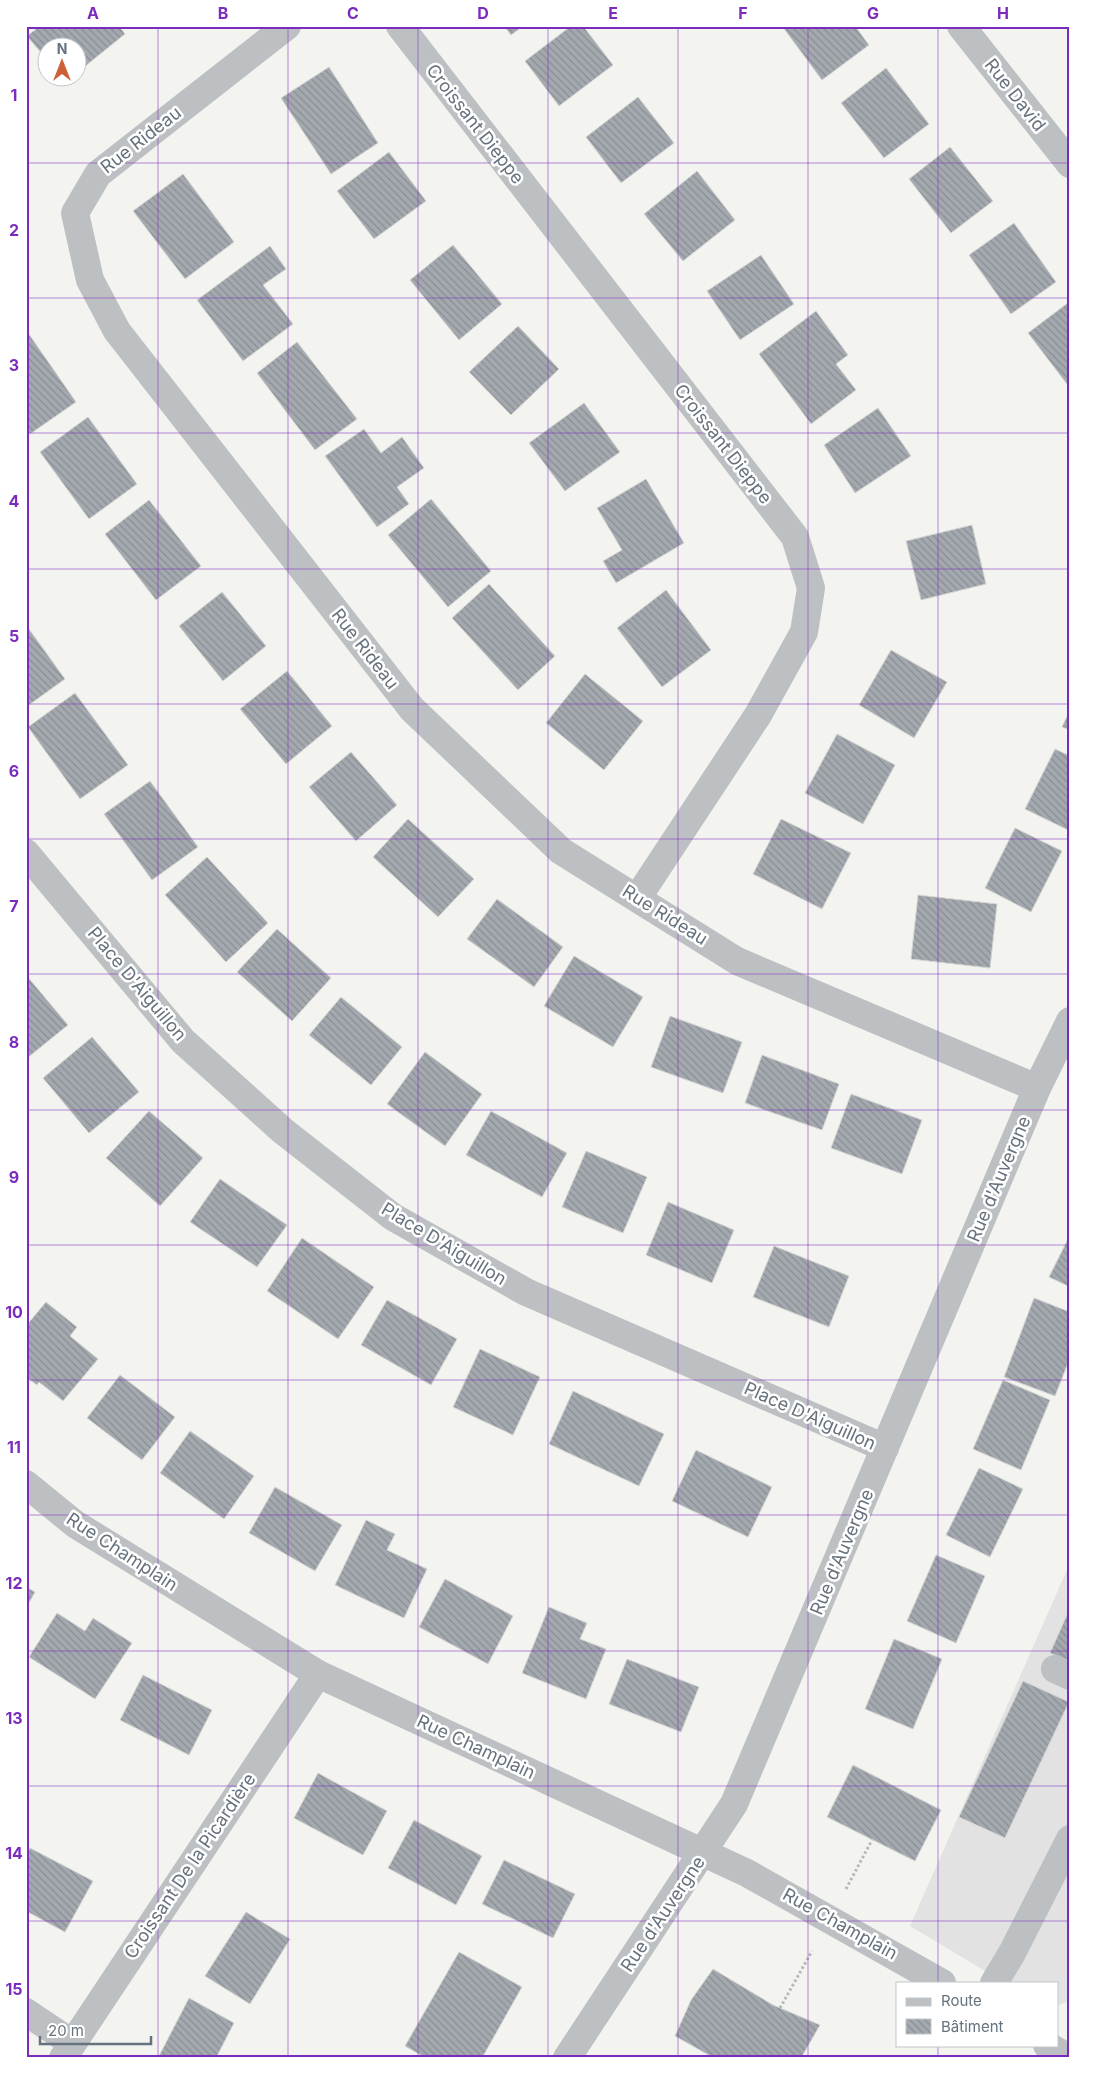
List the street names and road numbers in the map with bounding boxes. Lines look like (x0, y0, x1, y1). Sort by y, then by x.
street label: Rue David (981, 54, 1050, 135)
street label: Croissant Dieppe (422, 60, 529, 188)
street label: Rue Rideau (96, 102, 185, 177)
street label: Croissant Dieppe (670, 380, 777, 508)
street label: Rue Rideau (328, 604, 403, 693)
street label: Rue Rideau (619, 880, 712, 949)
street label: Place D'Aiguillon (84, 923, 191, 1045)
street label: Rue d'Auvergne (963, 1113, 1035, 1245)
street label: Place D'Aiguillon (378, 1198, 510, 1289)
street label: Place D'Aiguillon (741, 1377, 879, 1454)
street label: Rue d'Auvergne (806, 1486, 878, 1618)
street label: Rue Champlain (63, 1508, 182, 1595)
street label: Rue Champlain (414, 1710, 539, 1783)
street label: Croissant De la Picardière (120, 1769, 260, 1962)
street label: Rue d'Auvergne (616, 1852, 709, 1975)
street label: Rue Champlain (779, 1883, 901, 1964)

